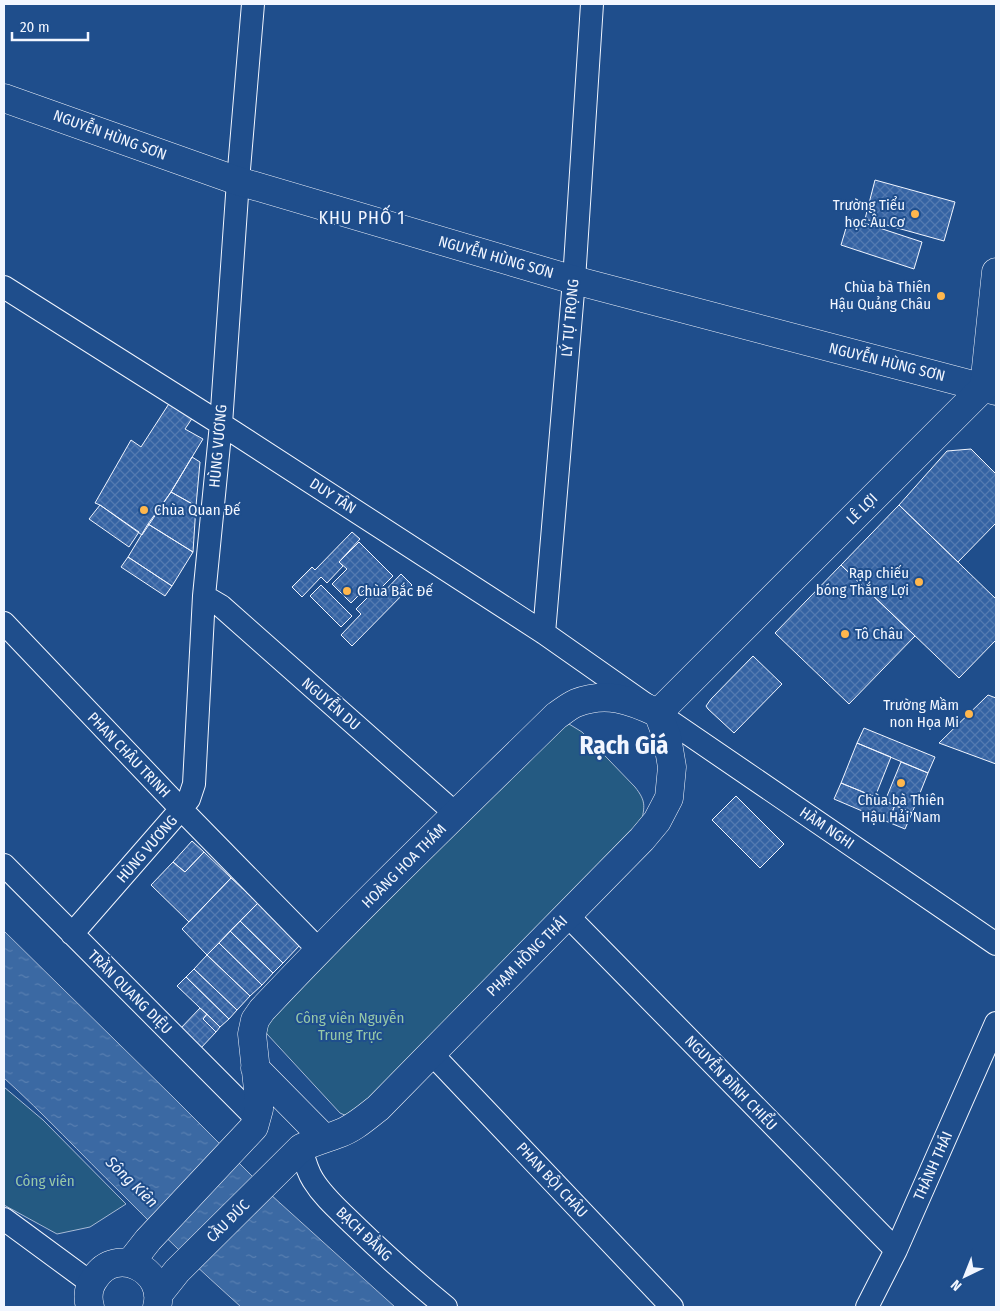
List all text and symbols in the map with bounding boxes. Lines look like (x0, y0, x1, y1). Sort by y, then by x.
scale bar (12, 10, 89, 42)
text: 20 m (20, 18, 50, 36)
street label: NGUYỄN HÙNG SƠN (51, 105, 169, 164)
place label: Trường Tiểu học Âu Cơ (833, 196, 906, 231)
district label: KHU PHỐ 1 (318, 204, 406, 229)
marker: Trường Tiểu học Âu Cơ (909, 208, 921, 220)
street label: NGUYỄN HÙNG SƠN (436, 231, 556, 282)
street label: LÝ TỰ TRỌNG (558, 278, 582, 358)
place label: Chùa bà Thiên Hậu Quảng Châu (830, 278, 931, 313)
marker: Chùa bà Thiên Hậu Quảng Châu (935, 290, 947, 302)
street label: NGUYỄN HÙNG SƠN (827, 338, 947, 385)
street label: HÙNG VƯƠNG (205, 404, 231, 488)
street label: DUY TÂN (306, 474, 360, 518)
street label: LÊ LỢI (843, 490, 881, 528)
place label: Chùa Quan Đế (154, 501, 241, 519)
marker: Chùa Quan Đế (138, 504, 150, 516)
place label: Rạp chiếu bóng Thắng Lợi (816, 564, 909, 599)
marker: Rạp chiếu bóng Thắng Lợi (913, 576, 925, 588)
place label: Chùa Bắc Đế (357, 582, 433, 600)
marker: Chùa Bắc Đế (341, 585, 353, 597)
place label: Tô Châu (855, 625, 903, 643)
marker: Tô Châu (839, 628, 851, 640)
street label: NGUYỄN DU (298, 673, 364, 734)
place label: Trường Mầm non Họa Mi (883, 696, 959, 731)
marker: Trường Mầm non Họa Mi (963, 708, 975, 720)
street label: PHAN CHÂU TRINH (84, 709, 174, 801)
district label: Rạch Giá (579, 731, 669, 761)
marker: Chùa bà Thiên Hậu Hải Nam (895, 777, 907, 789)
place label: Chùa bà Thiên Hậu Hải Nam (858, 791, 944, 826)
street label: HÀM NGHI (796, 803, 858, 853)
street label: HÙNG VƯƠNG (113, 812, 181, 886)
street label: HOÀNG HOA THÁM (358, 820, 450, 912)
street label: PHẠM HỒNG THÁI (482, 911, 571, 1000)
street label: TRẦN QUANG DIỆU (84, 945, 177, 1038)
park label: Công viên Nguyễn Trung Trực (296, 1009, 404, 1044)
street label: NGUYỄN ĐÌNH CHIỂU (681, 1031, 782, 1134)
street label: THÀNH THÁI (910, 1129, 956, 1203)
street label: PHAN BỘI CHÂU (513, 1139, 591, 1221)
water label: Sông Kiên (101, 1152, 162, 1211)
park label: Công viên (15, 1172, 75, 1190)
street label: CẦU ĐÚC (201, 1194, 253, 1246)
street label: BẠCH ĐẰNG (332, 1202, 397, 1265)
north arrow (940, 1251, 990, 1301)
text: N (948, 1276, 965, 1294)

